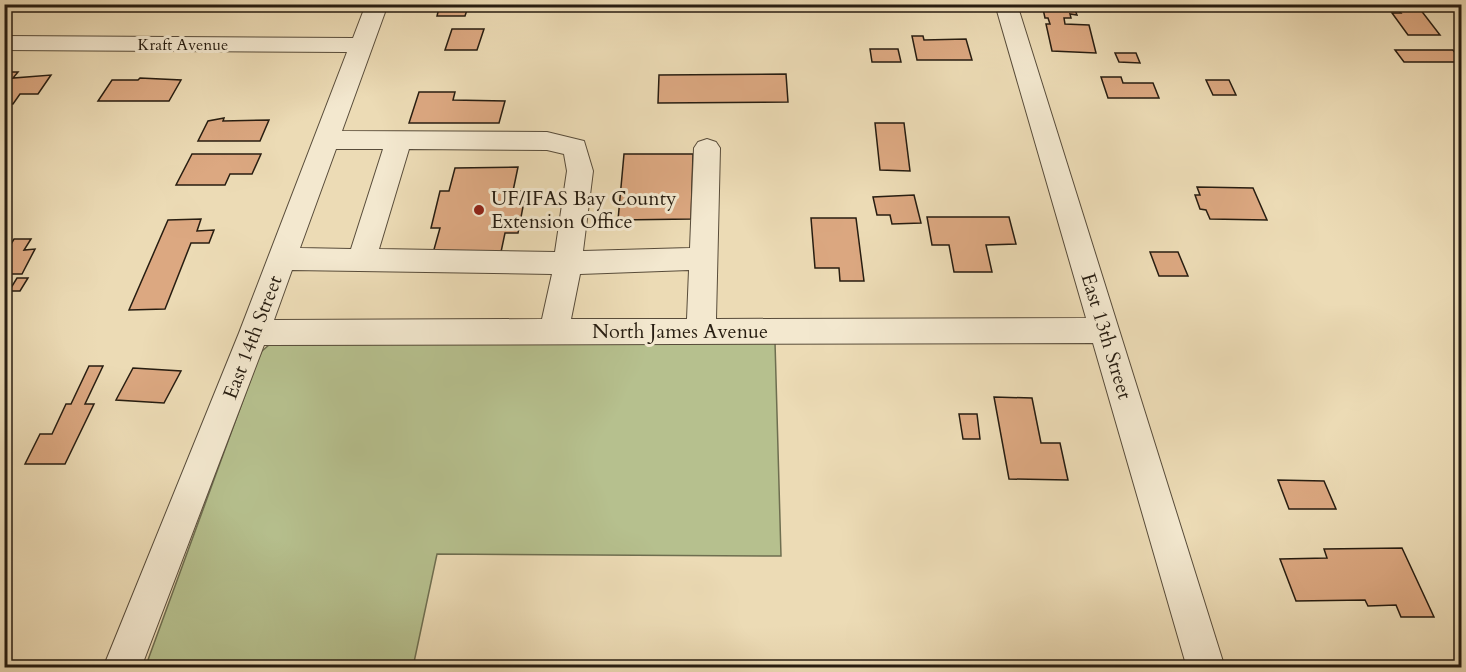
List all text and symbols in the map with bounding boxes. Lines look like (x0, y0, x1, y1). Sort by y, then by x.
street label: Kraft Avenue (138, 34, 228, 56)
place label: UF/IFAS Bay County Extension Office (491, 185, 677, 235)
marker: UF/IFAS Bay County Extension Office (472, 203, 486, 217)
street label: East 13th Street (1075, 270, 1139, 403)
street label: East 14th Street (216, 271, 289, 403)
street label: North James Avenue (592, 318, 768, 345)

